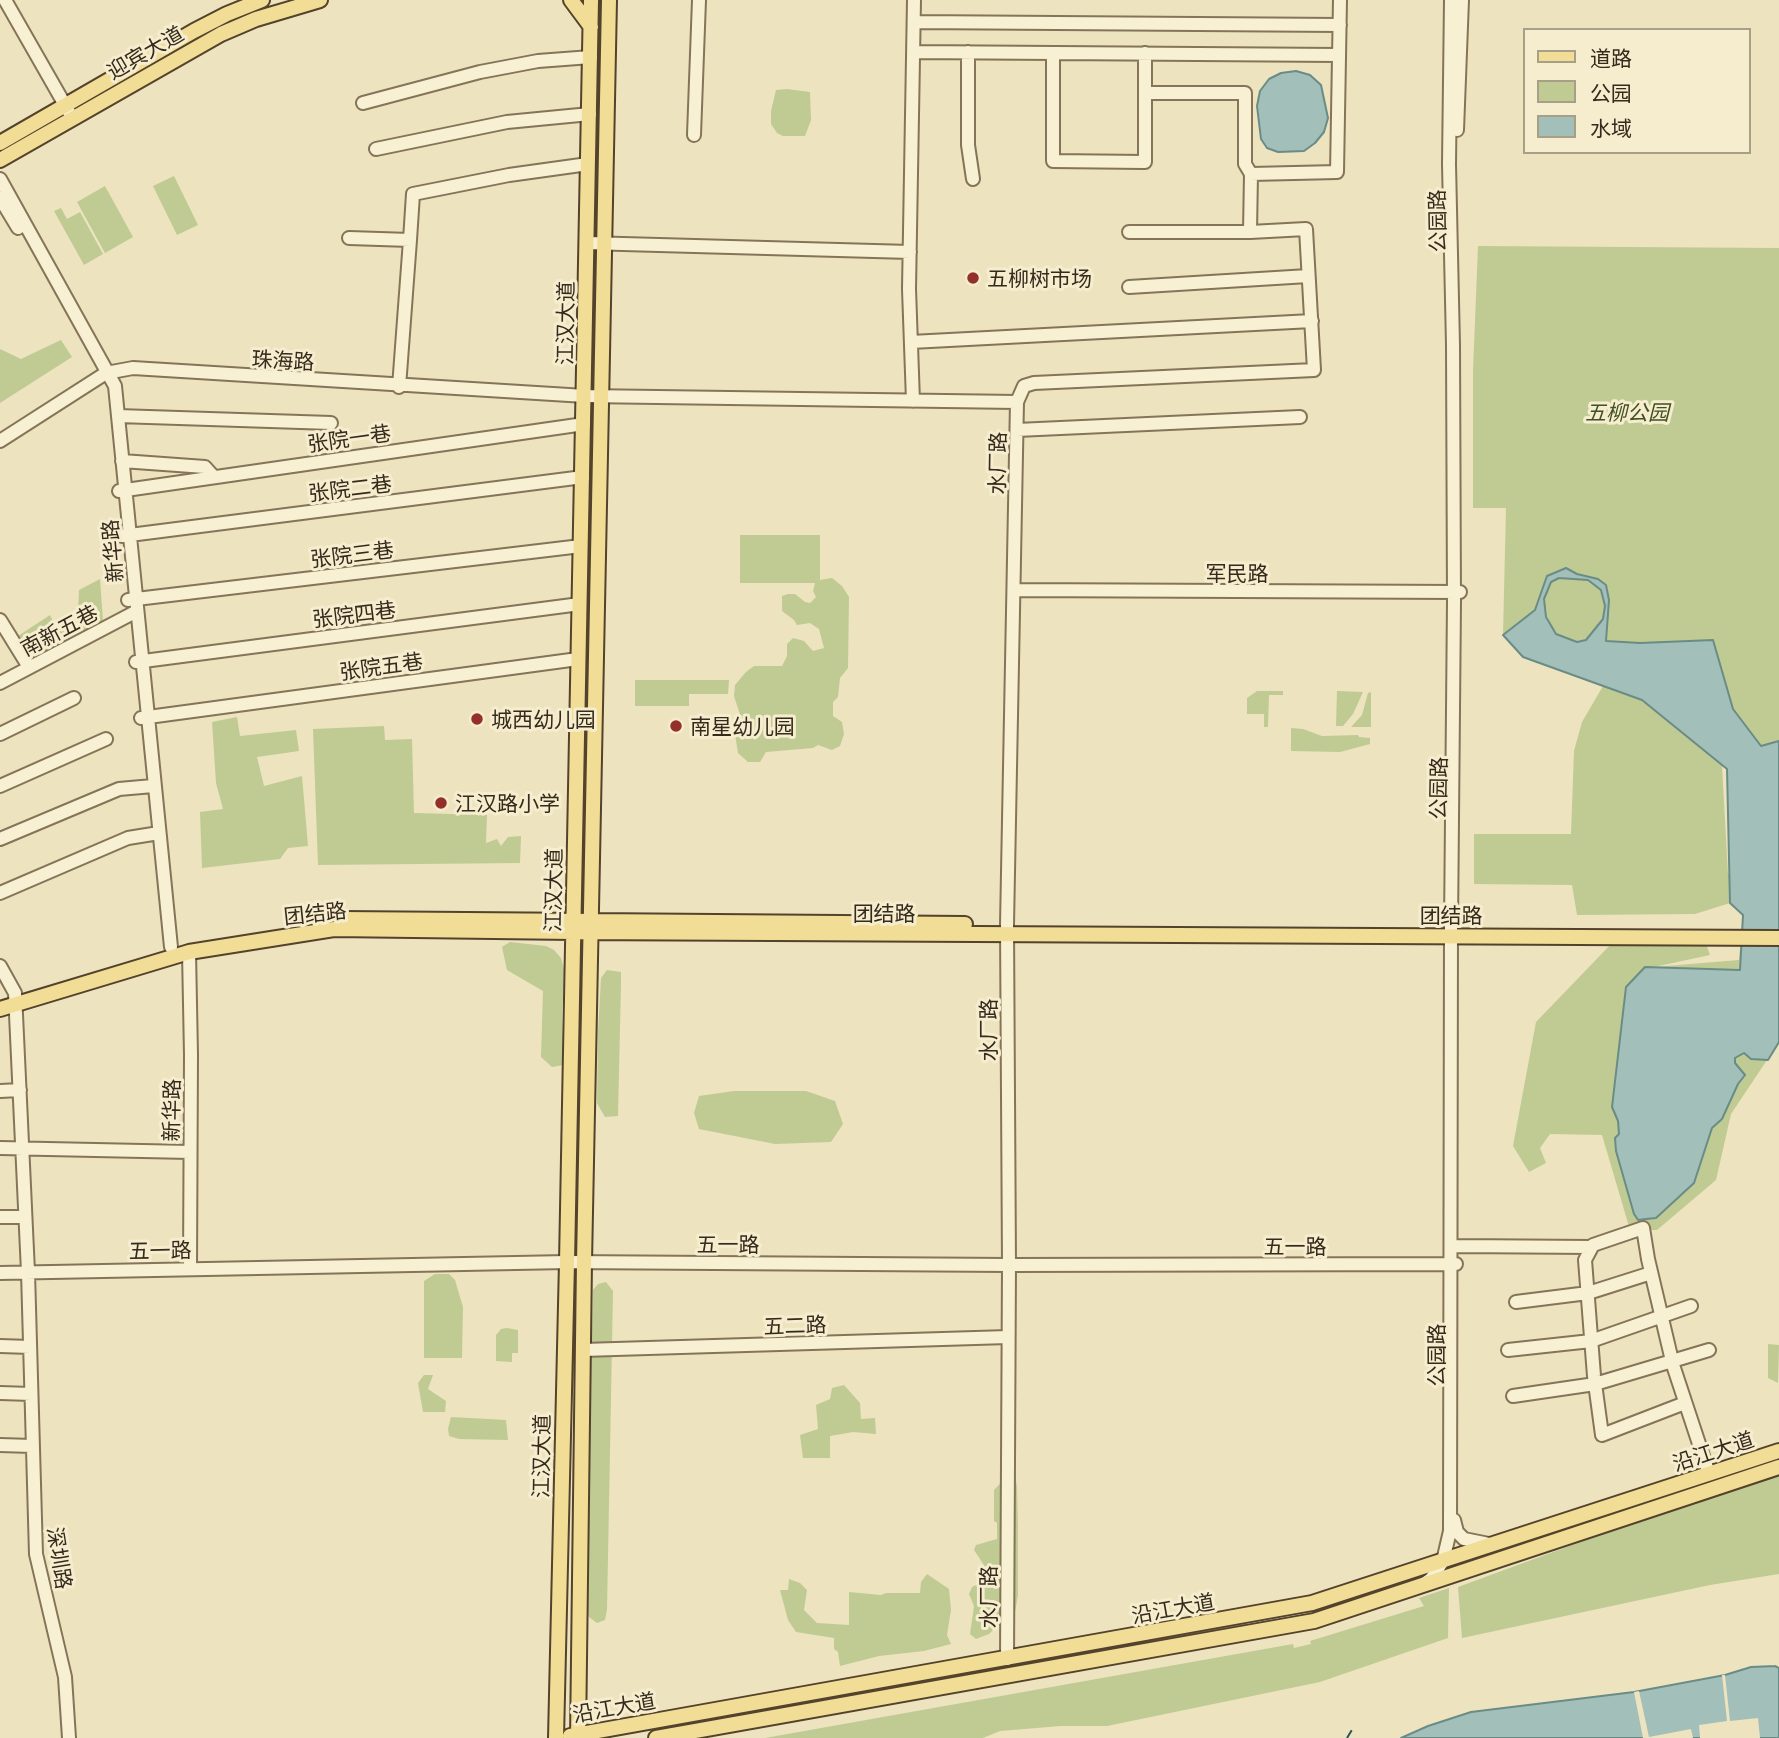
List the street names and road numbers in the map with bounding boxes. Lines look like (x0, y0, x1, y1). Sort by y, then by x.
street label: 迎宾大道 (102, 20, 188, 84)
street label: 公园路 (1424, 189, 1450, 253)
street label: 江汉大道 (552, 281, 578, 365)
street label: 珠海路 (251, 346, 315, 374)
street label: 张院一巷 (306, 420, 392, 456)
street label: 水厂路 (984, 431, 1010, 495)
street label: 张院二巷 (307, 470, 393, 506)
street label: 新华路 (97, 519, 127, 583)
street label: 张院三巷 (309, 536, 395, 572)
street label: 军民路 (1206, 560, 1268, 586)
street label: 张院四巷 (311, 596, 397, 632)
street label: 南新五巷 (16, 599, 102, 661)
street label: 张院五巷 (338, 648, 424, 684)
street label: 公园路 (1425, 756, 1451, 820)
street label: 江汉大道 (540, 848, 566, 932)
street label: 团结路 (282, 897, 348, 929)
street label: 团结路 (853, 900, 915, 926)
street label: 团结路 (1420, 902, 1482, 928)
street label: 水厂路 (975, 999, 1001, 1061)
street label: 新华路 (158, 1078, 184, 1142)
street label: 五一路 (697, 1231, 759, 1257)
street label: 五一路 (1264, 1233, 1326, 1259)
street label: 五一路 (128, 1237, 192, 1263)
street label: 五二路 (763, 1311, 827, 1339)
street label: 公园路 (1423, 1324, 1449, 1386)
street label: 江汉大道 (528, 1414, 554, 1498)
street label: 沿江大道 (1669, 1426, 1757, 1476)
street label: 深圳路 (43, 1525, 77, 1591)
street label: 水厂路 (975, 1566, 1001, 1628)
street label: 沿江大道 (1129, 1588, 1217, 1628)
street label: 沿江大道 (570, 1687, 658, 1727)

